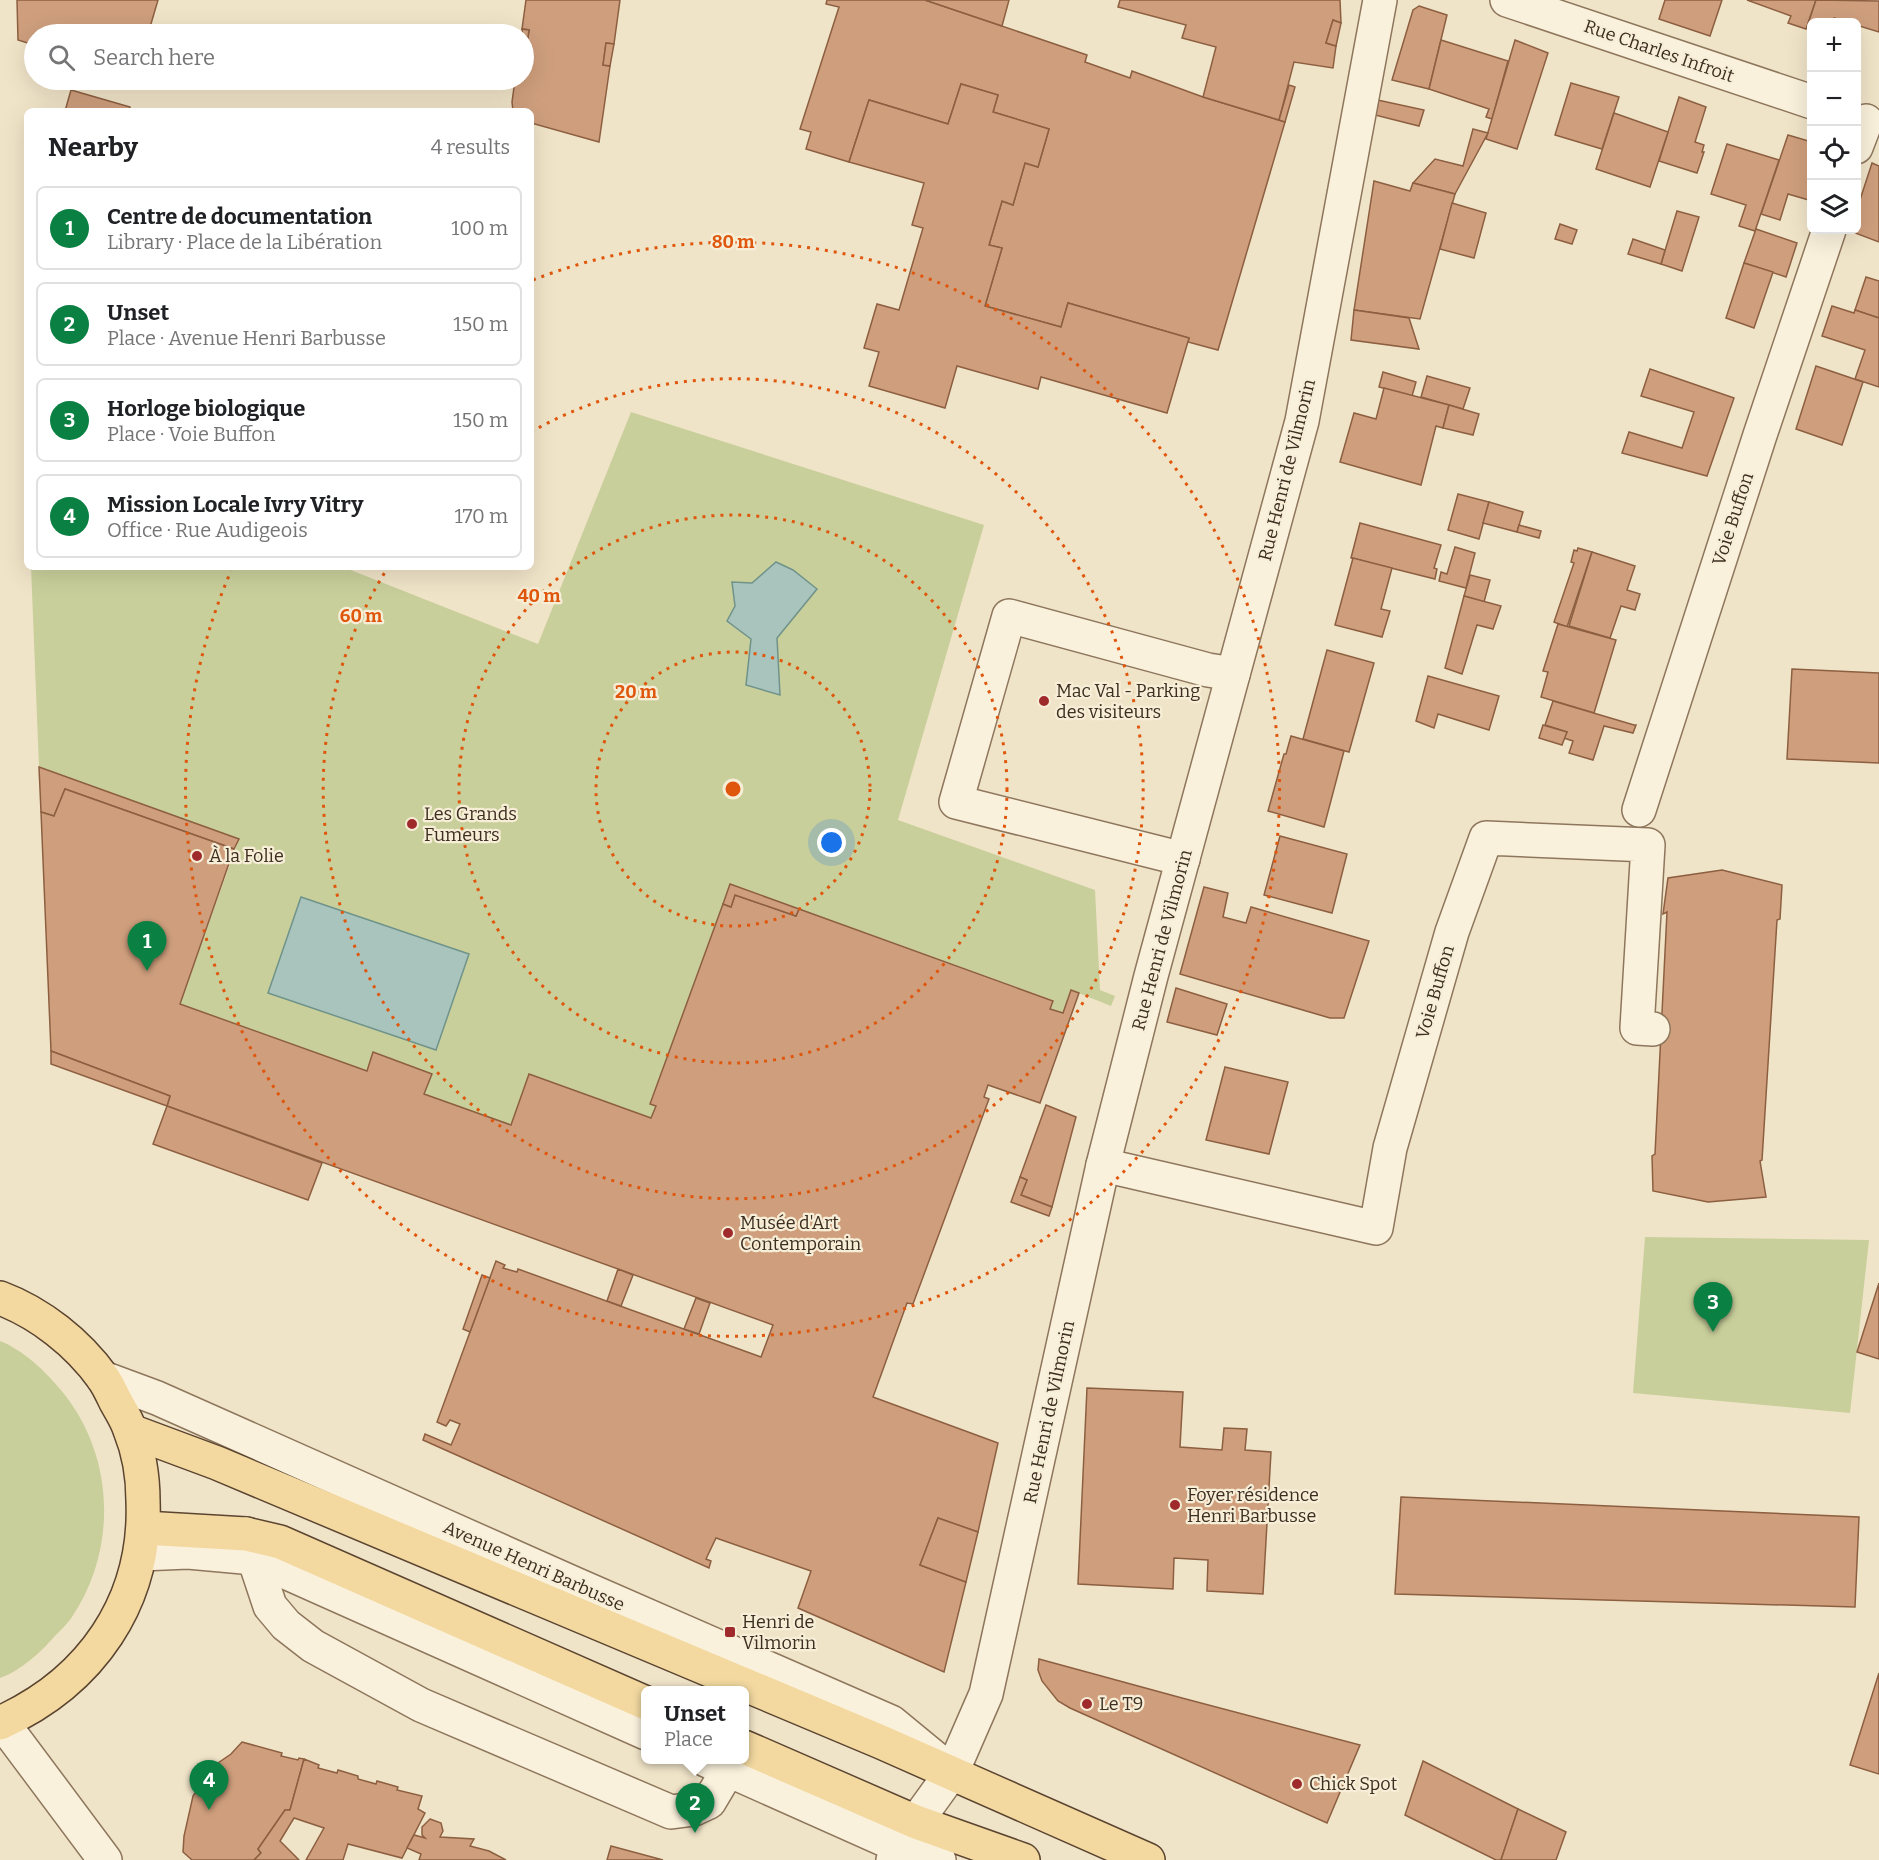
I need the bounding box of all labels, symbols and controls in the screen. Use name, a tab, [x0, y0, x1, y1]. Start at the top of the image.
street label: Rue Charles Infroit	[1581, 15, 1737, 87]
map controls	[1807, 18, 1861, 234]
button: +	[1807, 18, 1861, 72]
search box	[24, 24, 534, 90]
icon: search	[45, 41, 78, 74]
text: Search here	[93, 44, 215, 71]
button: −	[1807, 72, 1861, 126]
button: locate	[1807, 126, 1861, 180]
text: Nearby	[48, 132, 138, 163]
text: 4 results	[431, 135, 510, 159]
button: layers	[1807, 180, 1861, 234]
text: Centre de documentation	[107, 203, 372, 230]
text: 1	[65, 216, 74, 240]
text: 100 m	[451, 216, 508, 240]
text: Library · Place de la Libération	[107, 230, 382, 254]
text: 80 m	[712, 231, 754, 253]
text: Unset	[107, 299, 169, 326]
text: 2	[64, 312, 75, 336]
text: 150 m	[453, 312, 508, 336]
text: Place · Avenue Henri Barbusse	[107, 326, 386, 350]
street label: Rue Henri de Vilmorin	[1254, 376, 1320, 563]
text: Horloge biologique	[107, 395, 305, 422]
text: 3	[64, 408, 75, 432]
text: 150 m	[453, 408, 508, 432]
text: Place · Voie Buffon	[107, 422, 275, 446]
street label: Voie Buffon	[1708, 469, 1759, 568]
text: Mission Locale Ivry Vitry	[107, 491, 364, 518]
text: 4	[63, 504, 76, 528]
text: 170 m	[455, 504, 508, 528]
text: Office · Rue Audigeois	[107, 518, 308, 542]
text: 40 m	[518, 585, 560, 607]
text: 60 m	[340, 605, 382, 627]
place label: Mac Val - Parking des visiteurs	[1056, 680, 1200, 723]
text: 20 m	[615, 681, 657, 703]
marker: Mac Val - Parking des visiteurs	[1037, 694, 1051, 708]
centre of rings	[723, 779, 743, 799]
place label: Les Grands Fumeurs	[424, 803, 517, 846]
marker: Les Grands Fumeurs	[405, 817, 419, 831]
your location	[817, 828, 846, 857]
place label: À la Folie	[209, 845, 284, 867]
street label: Rue Henri de Vilmorin	[1127, 847, 1197, 1033]
marker: À la Folie	[190, 849, 204, 863]
pin: 1	[128, 922, 166, 971]
street label: Voie Buffon	[1411, 942, 1459, 1041]
place label: Musée d'Art Contemporain	[740, 1212, 862, 1255]
marker: Musée d'Art Contemporain	[721, 1226, 735, 1240]
pin: 3	[1694, 1282, 1732, 1332]
street label: Rue Henri de Vilmorin	[1019, 1318, 1079, 1505]
place label: Foyer résidence Henri Barbusse	[1187, 1484, 1319, 1527]
marker: Foyer résidence Henri Barbusse	[1168, 1498, 1182, 1512]
street label: Avenue Henri Barbusse	[440, 1516, 628, 1616]
place label: Henri de Vilmorin	[742, 1611, 817, 1654]
marker: Henri de Vilmorin	[723, 1625, 737, 1639]
popup	[641, 1686, 749, 1764]
place label: Le T9	[1099, 1693, 1143, 1715]
marker: Le T9	[1080, 1697, 1094, 1711]
text: Unset	[664, 1700, 726, 1727]
text: Place	[664, 1727, 713, 1751]
pin: 4	[190, 1760, 228, 1810]
place label: Chick Spot	[1309, 1773, 1398, 1795]
marker: Chick Spot	[1290, 1777, 1304, 1791]
pin: 2	[676, 1784, 714, 1833]

